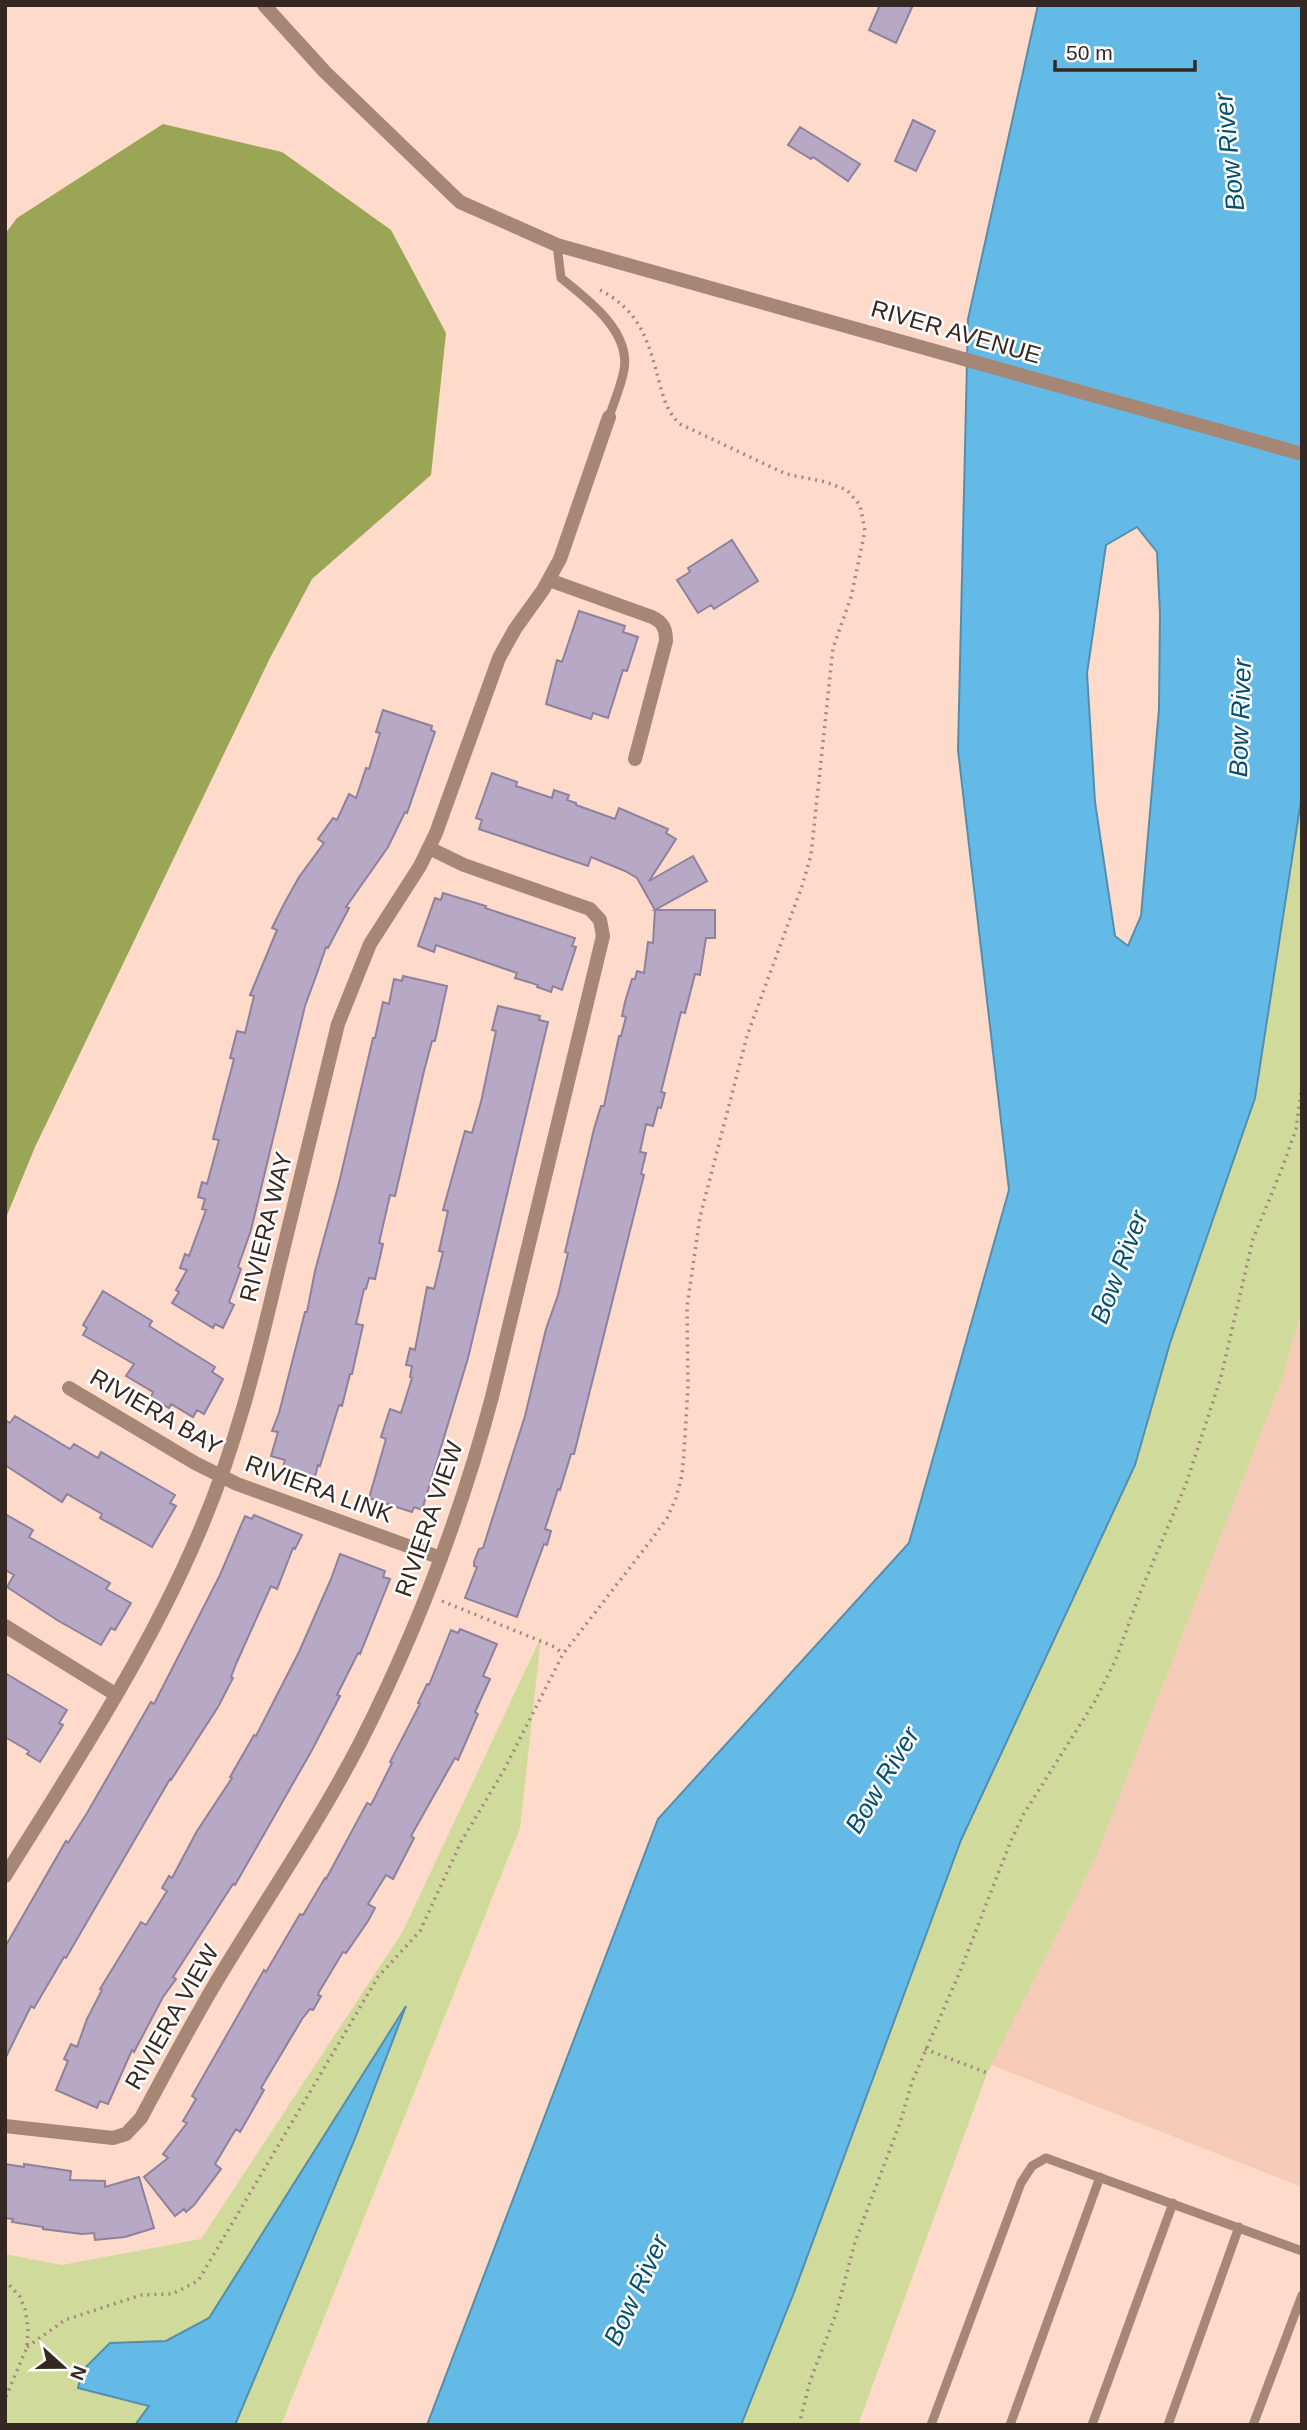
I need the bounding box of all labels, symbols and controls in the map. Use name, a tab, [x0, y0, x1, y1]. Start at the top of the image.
scale bar	[1055, 28, 1195, 72]
text: 50 m	[1066, 41, 1113, 64]
water label: Bow River	[1208, 90, 1250, 212]
street label: RIVER AVENUE	[868, 294, 1044, 369]
water label: Bow River	[1223, 657, 1257, 778]
street label: RIVIERA WAY	[234, 1149, 297, 1305]
water label: Bow River	[1084, 1205, 1155, 1328]
street label: RIVIERA BAY	[86, 1363, 227, 1460]
street label: RIVIERA VIEW	[389, 1437, 468, 1600]
street label: RIVIERA LINK	[242, 1449, 396, 1528]
water label: Bow River	[839, 1720, 926, 1839]
street label: RIVIERA VIEW	[119, 1939, 224, 2094]
water label: Bow River	[597, 2229, 675, 2350]
north arrow	[28, 2332, 98, 2402]
text: N	[66, 2363, 91, 2383]

